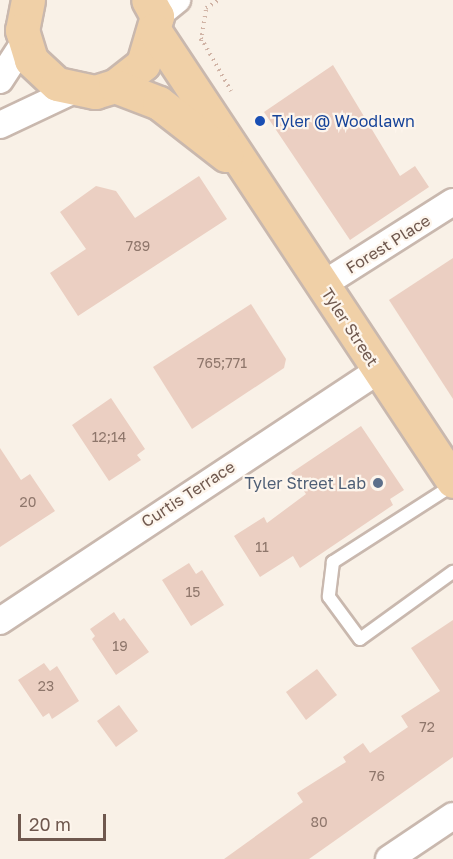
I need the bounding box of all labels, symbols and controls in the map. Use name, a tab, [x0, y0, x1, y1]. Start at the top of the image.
place label: Tyler @ Woodlawn	[272, 111, 415, 131]
marker: Tyler @ Woodlawn	[253, 114, 267, 128]
street label: Forest Place	[342, 210, 434, 278]
house number: 789	[126, 238, 150, 254]
street label: Tyler Street	[318, 284, 382, 370]
house number: 765;771	[197, 355, 247, 371]
house number: 12;14	[92, 429, 126, 445]
street label: Curtis Terrace	[138, 457, 238, 531]
place label: Tyler Street Lab	[244, 473, 366, 493]
marker: Tyler Street Lab	[371, 476, 385, 490]
house number: 20	[20, 494, 36, 510]
house number: 11	[255, 539, 269, 555]
house number: 15	[186, 584, 200, 600]
house number: 19	[112, 638, 128, 654]
house number: 23	[38, 678, 54, 694]
house number: 72	[419, 719, 435, 735]
house number: 76	[369, 768, 385, 784]
scale bar	[21, 802, 110, 840]
text: 20 m	[29, 813, 71, 835]
house number: 80	[310, 814, 328, 830]

